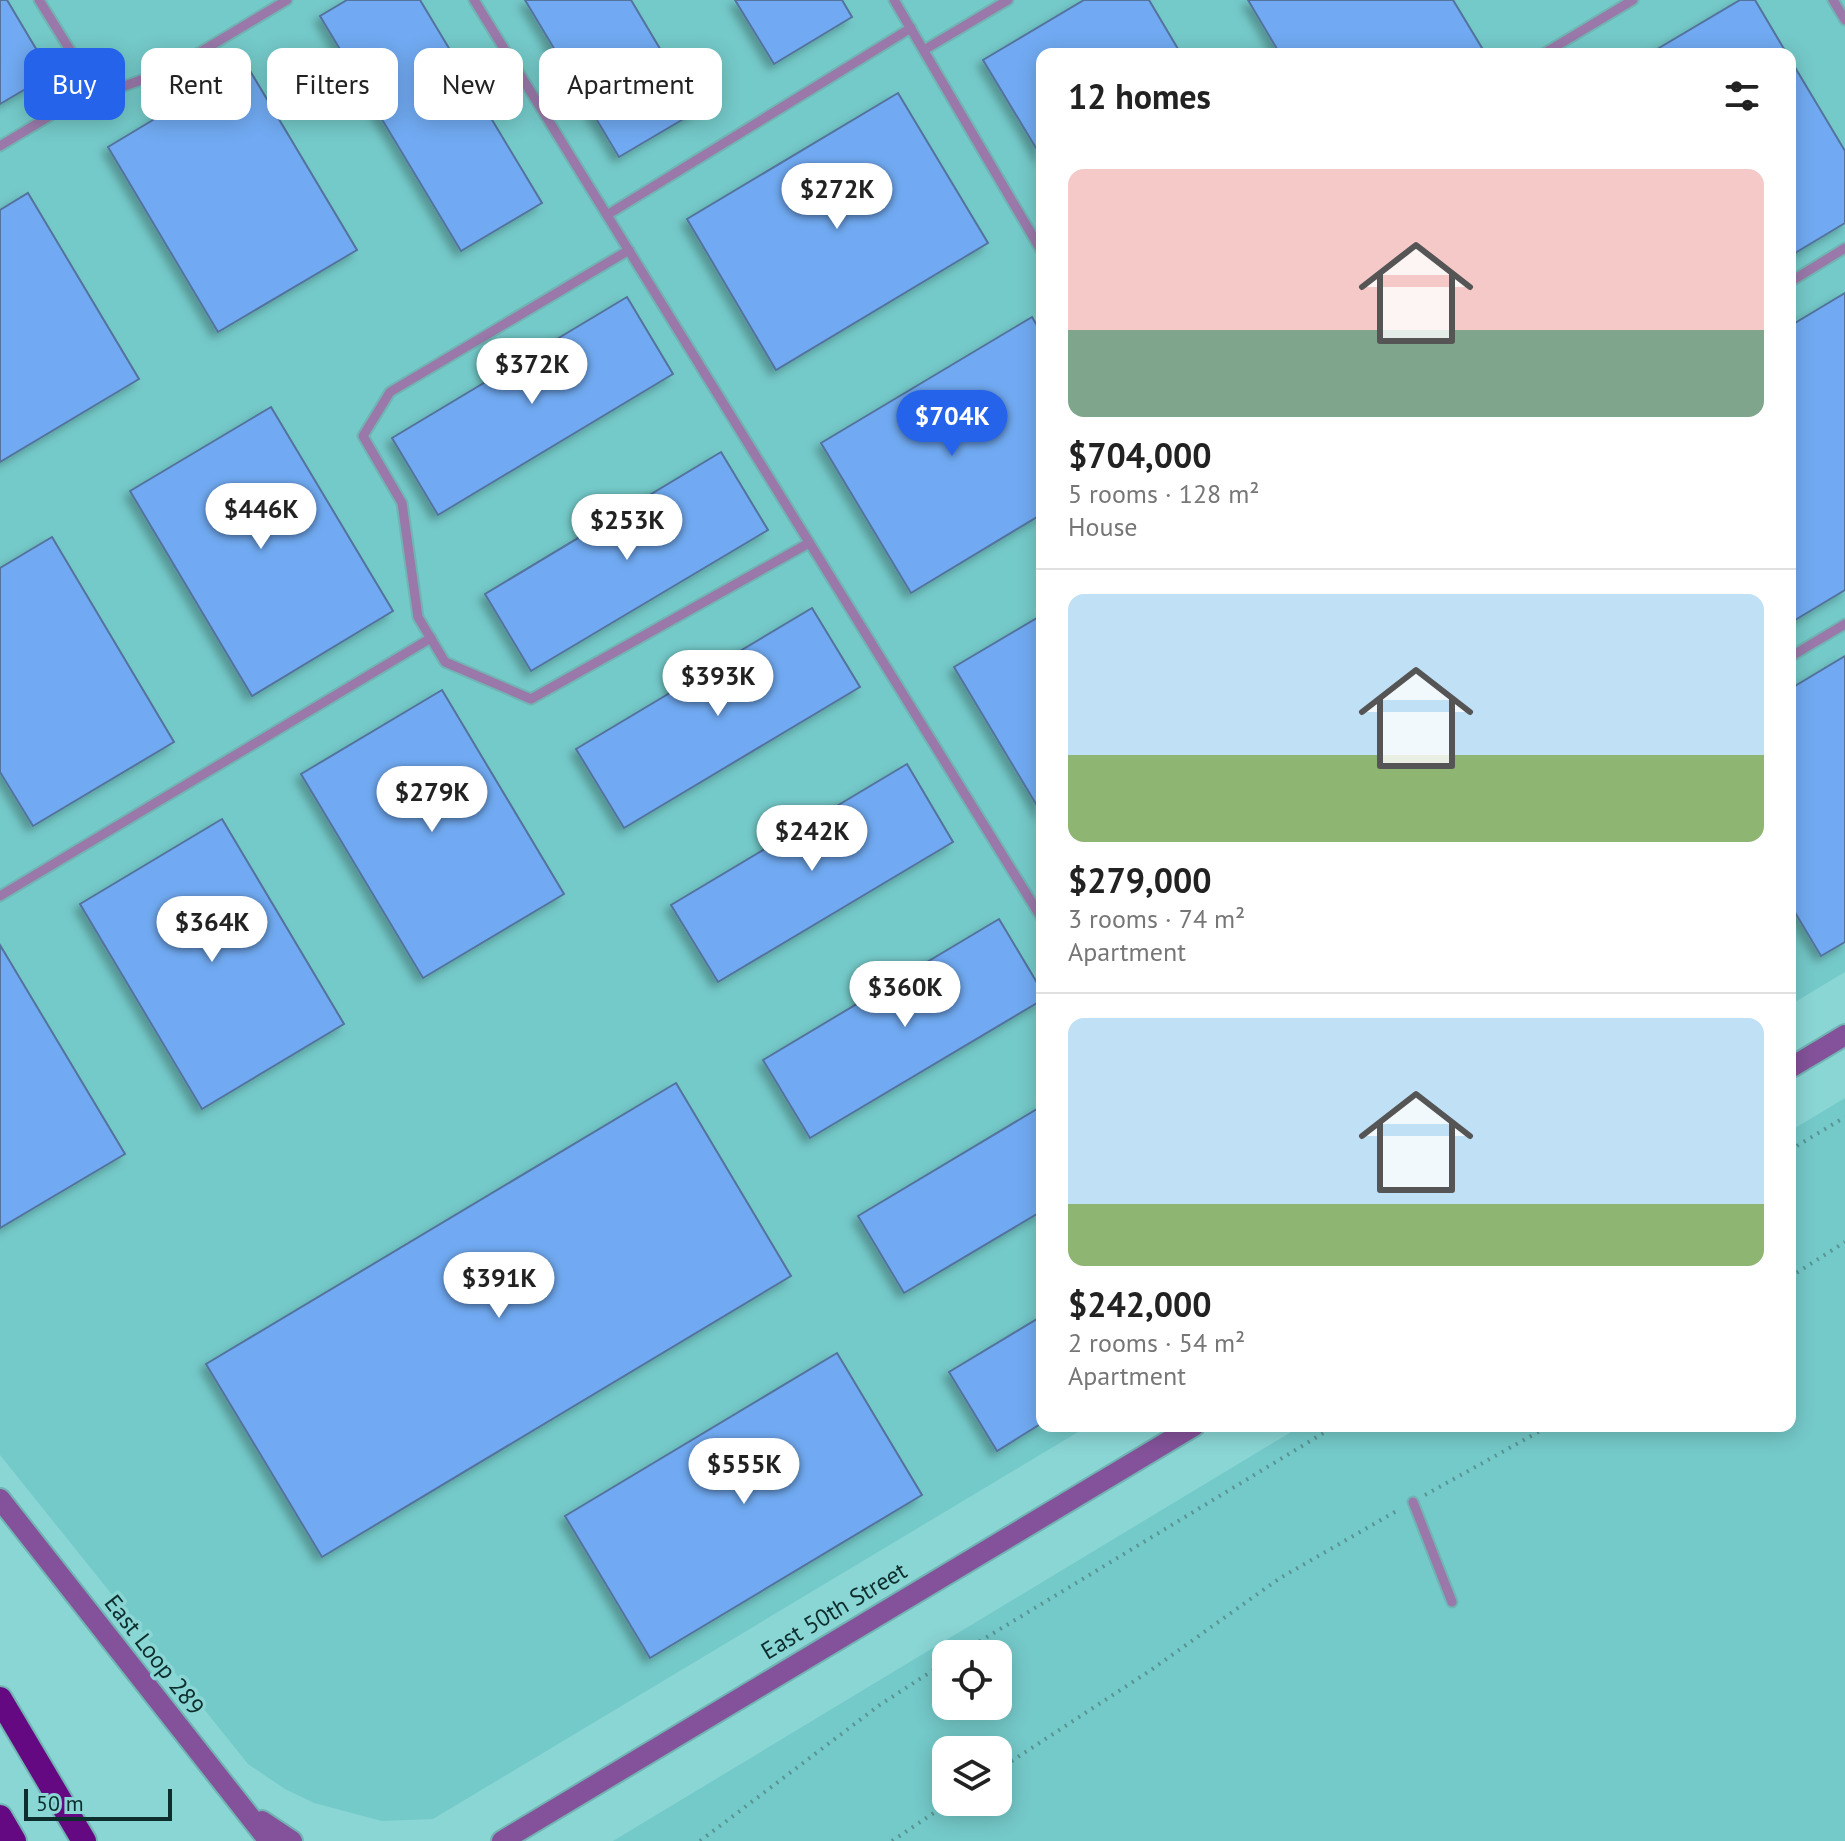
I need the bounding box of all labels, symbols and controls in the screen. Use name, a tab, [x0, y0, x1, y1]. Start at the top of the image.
chip: Buy	[24, 48, 125, 120]
chip: Rent	[141, 48, 251, 120]
chip: Filters	[267, 48, 398, 120]
chip: New	[414, 48, 523, 120]
chip: Apartment	[539, 48, 722, 120]
text: 12 homes	[1068, 74, 1211, 118]
icon: filters	[1720, 74, 1764, 118]
pin: $272K	[781, 163, 893, 231]
text: $272K	[799, 172, 875, 205]
icon: home	[1344, 221, 1488, 365]
pin: $372K	[476, 338, 588, 406]
text: $372K	[494, 347, 570, 380]
pin: $704K	[896, 390, 1008, 458]
text: $704K	[914, 399, 990, 432]
text: $704,000	[1068, 433, 1212, 477]
text: 5 rooms · 128 m²	[1068, 477, 1260, 510]
pin: $446K	[205, 483, 317, 551]
text: $446K	[223, 492, 299, 525]
pin: $253K	[571, 494, 683, 562]
text: $253K	[589, 503, 665, 536]
text: House	[1068, 510, 1138, 543]
icon: home	[1344, 646, 1488, 790]
pin: $393K	[662, 650, 774, 718]
text: $393K	[680, 659, 756, 692]
pin: $279K	[376, 766, 488, 834]
text: $279K	[394, 775, 470, 808]
pin: $242K	[756, 805, 868, 873]
text: $242K	[774, 814, 850, 847]
text: $279,000	[1068, 858, 1212, 902]
pin: $364K	[156, 896, 268, 964]
text: 3 rooms · 74 m²	[1068, 902, 1245, 935]
text: $364K	[174, 905, 250, 938]
text: Apartment	[1068, 935, 1186, 968]
pin: $360K	[849, 961, 961, 1029]
text: $360K	[867, 970, 943, 1003]
icon: home	[1344, 1070, 1488, 1214]
pin: $391K	[443, 1252, 555, 1320]
text: $391K	[461, 1261, 537, 1294]
text: $242,000	[1068, 1282, 1212, 1326]
text: 2 rooms · 54 m²	[1068, 1326, 1245, 1359]
text: Apartment	[1068, 1359, 1186, 1392]
pin: $555K	[688, 1438, 800, 1506]
text: $555K	[706, 1447, 782, 1480]
street label: East 50th Street	[755, 1555, 912, 1666]
street label: East Loop 289	[98, 1588, 211, 1721]
map controls	[932, 1640, 1012, 1816]
button: locate	[932, 1640, 1012, 1720]
button: layers	[932, 1736, 1012, 1816]
scale bar	[24, 1785, 172, 1821]
text: 50 m	[36, 1789, 84, 1817]

